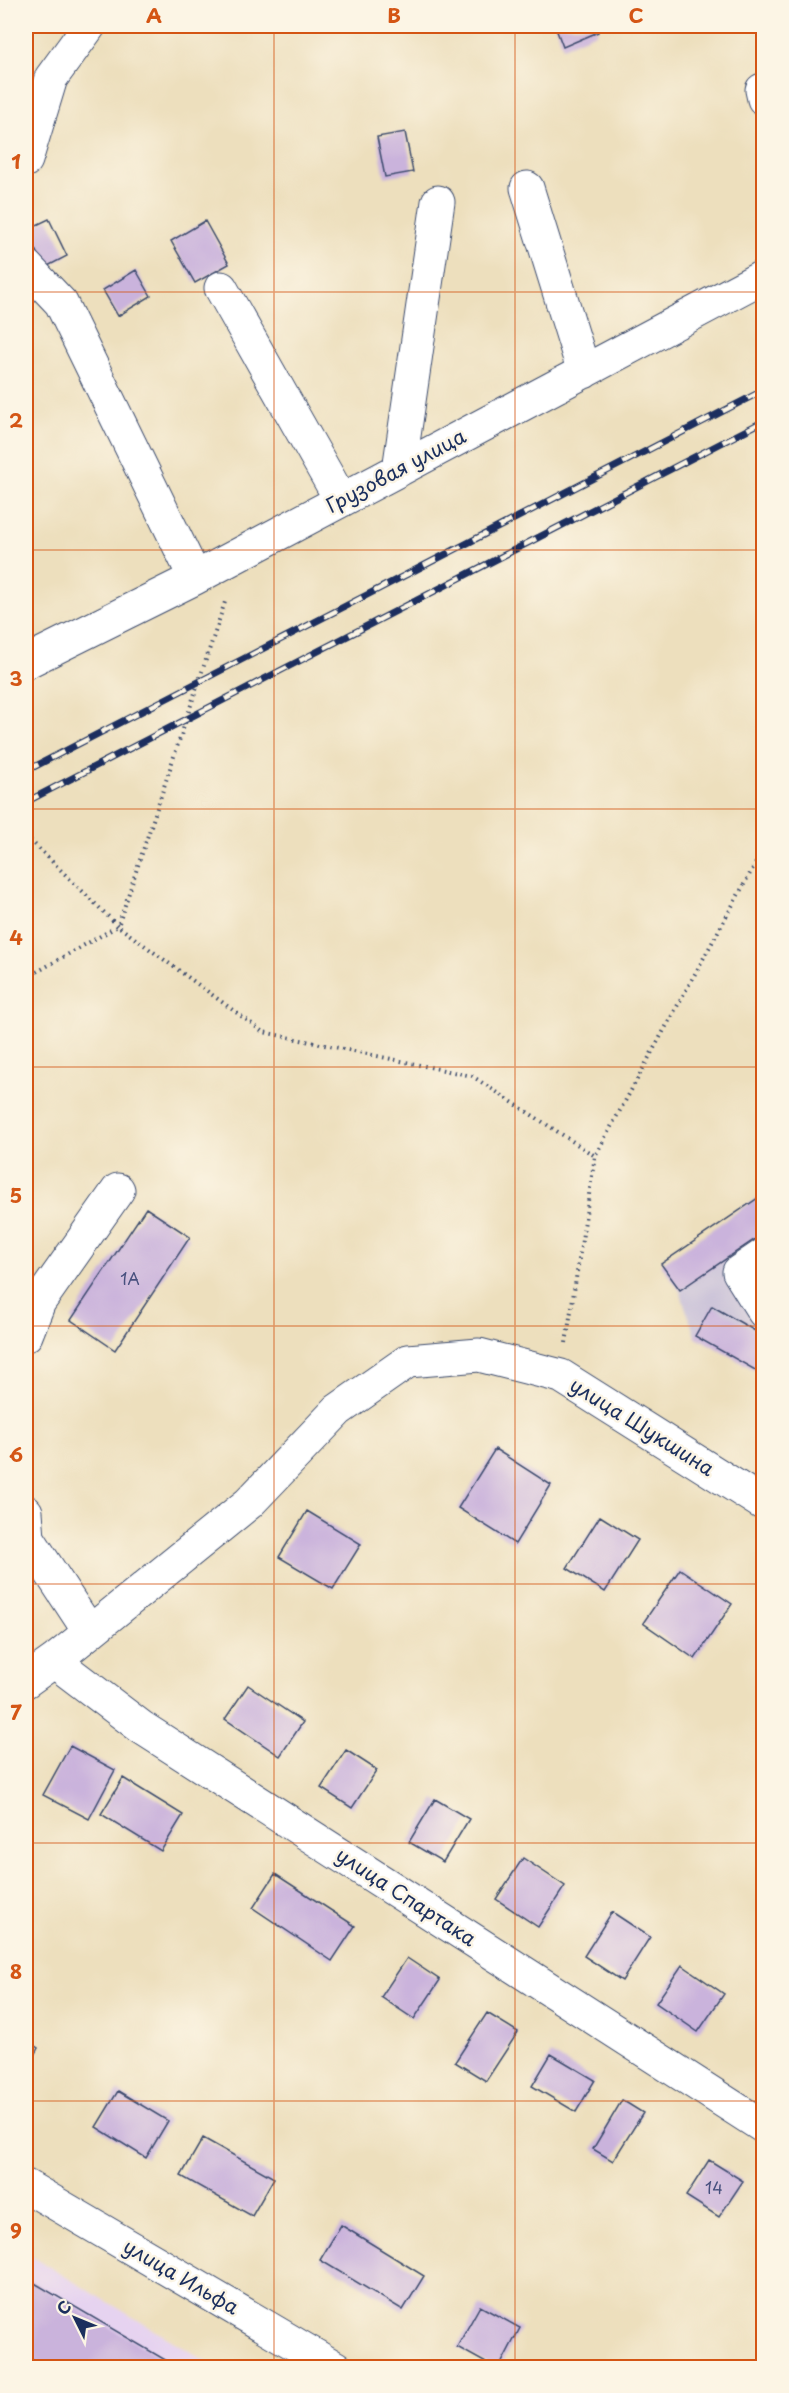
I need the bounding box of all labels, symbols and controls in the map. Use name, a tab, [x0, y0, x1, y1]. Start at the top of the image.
text: A	[146, 0, 162, 30]
text: B	[387, 0, 401, 30]
text: C	[628, 0, 644, 30]
text: 1	[11, 146, 21, 176]
text: 2	[9, 405, 23, 435]
street label: Грузовая улица	[320, 420, 471, 520]
text: 3	[9, 663, 23, 693]
text: 4	[9, 922, 23, 952]
text: 5	[10, 1180, 22, 1210]
house number: 1А	[120, 1266, 140, 1290]
street label: улица Шукшина	[564, 1370, 721, 1483]
text: 6	[9, 1439, 23, 1469]
text: 7	[10, 1697, 22, 1727]
street label: улица Спартака	[330, 1839, 483, 1953]
text: 8	[10, 1956, 22, 1986]
house number: 14	[705, 2175, 723, 2199]
text: 9	[10, 2215, 22, 2245]
street label: улица Ильфа	[118, 2231, 245, 2322]
north arrow	[45, 2288, 105, 2348]
text: С	[50, 2294, 76, 2320]

